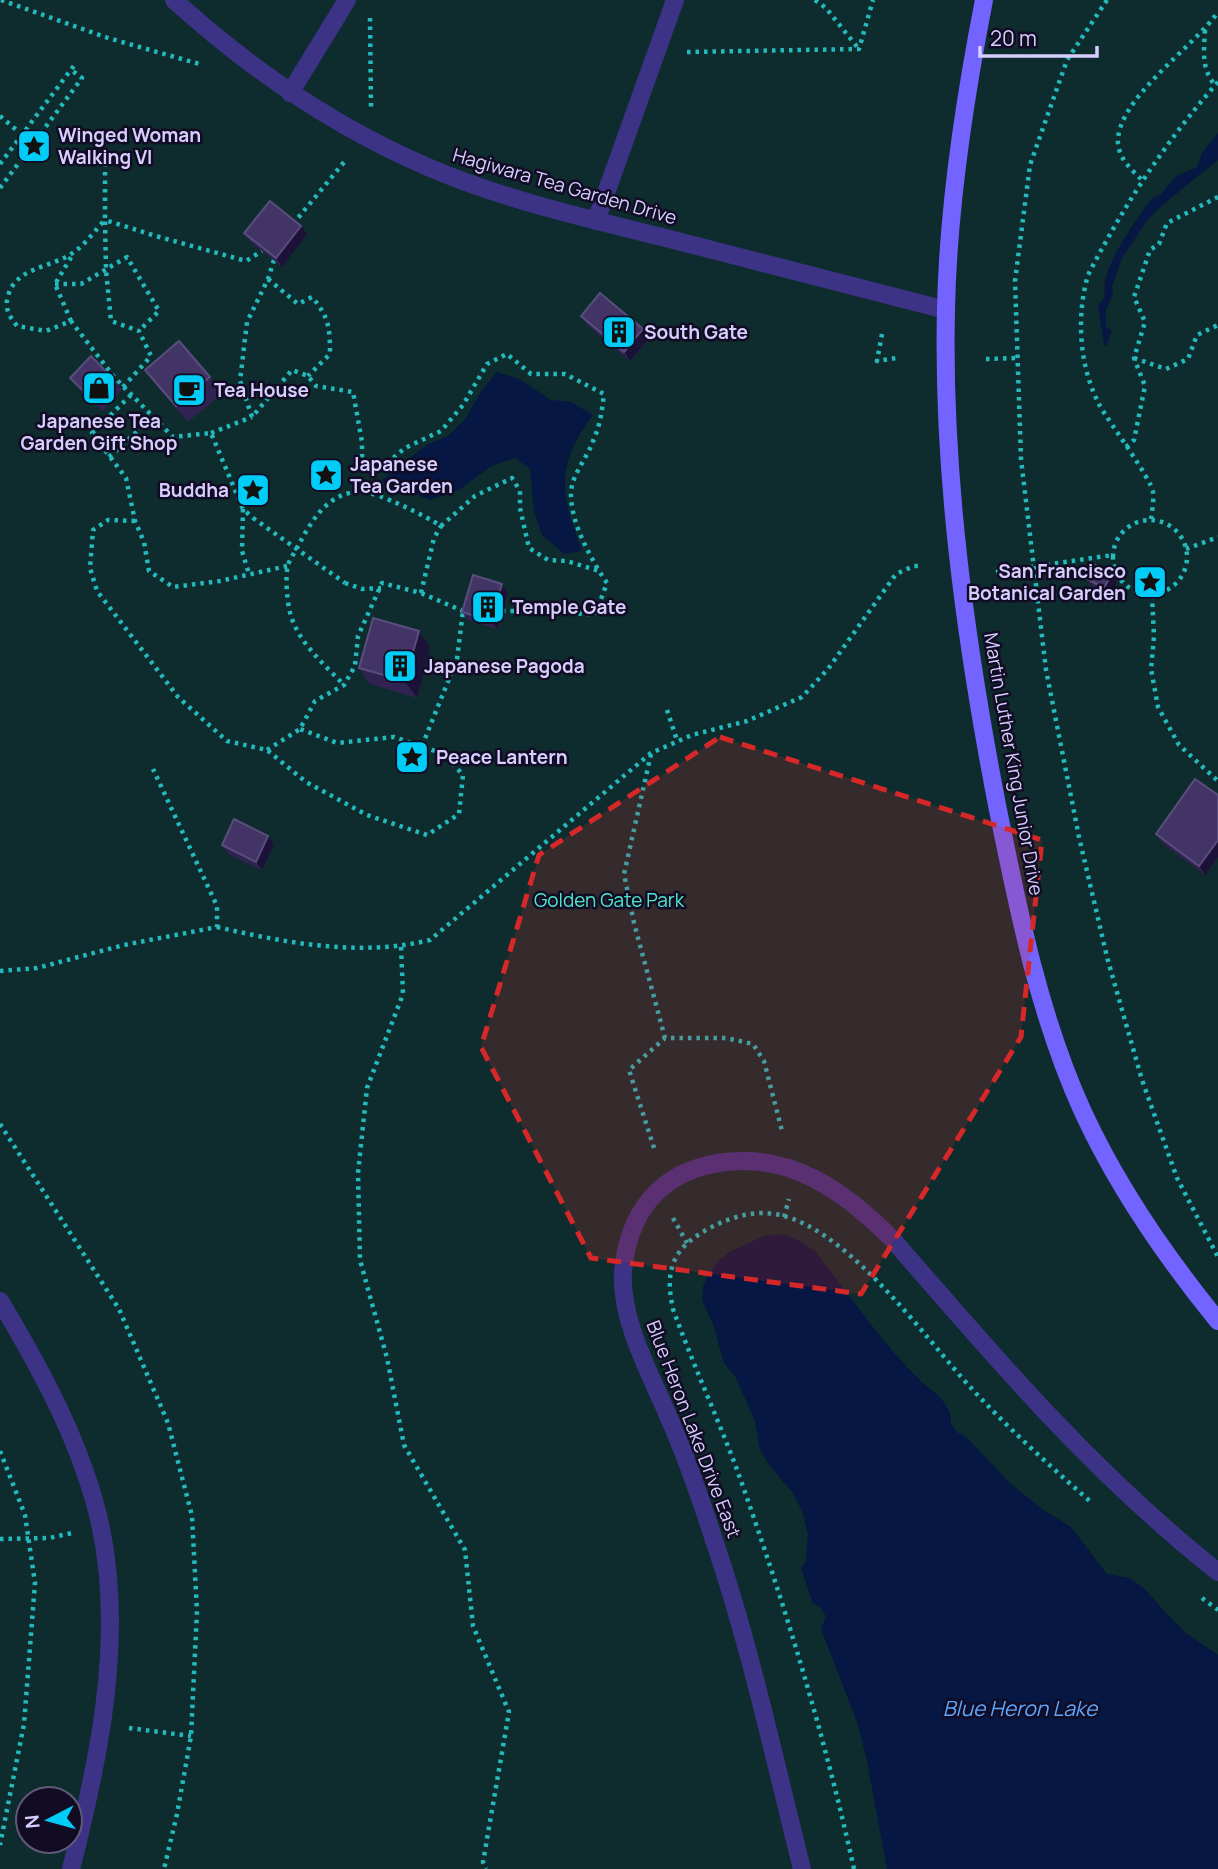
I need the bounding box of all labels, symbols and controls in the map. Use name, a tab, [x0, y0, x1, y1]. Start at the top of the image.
scale bar	[980, 14, 1097, 58]
text: 20 m	[990, 24, 1037, 52]
place label: Winged Woman Walking VI	[58, 122, 201, 170]
place icon: Winged Woman Walking VI	[15, 127, 53, 165]
street label: Hagiwara Tea Garden Drive	[450, 142, 680, 230]
building icon: South Gate	[600, 313, 638, 351]
place label: South Gate	[644, 319, 748, 345]
shop icon: Japanese Tea Garden Gift Shop	[80, 369, 118, 407]
cafe icon: Tea House	[170, 371, 208, 409]
place label: Tea House	[214, 377, 309, 403]
place label: Japanese Tea Garden Gift Shop	[20, 408, 178, 456]
place label: Japanese Tea Garden	[350, 451, 453, 499]
place icon: Japanese Tea Garden	[307, 456, 345, 494]
place icon: Buddha	[234, 471, 272, 509]
place label: Buddha	[159, 477, 229, 503]
place label: San Francisco Botanical Garden	[968, 558, 1126, 606]
place icon: San Francisco Botanical Garden	[1131, 563, 1169, 601]
building icon: Temple Gate	[469, 588, 507, 626]
place label: Temple Gate	[512, 594, 627, 620]
street label: Martin Luther King Junior Drive	[978, 631, 1050, 897]
building icon: Japanese Pagoda	[381, 647, 419, 685]
place label: Japanese Pagoda	[424, 653, 585, 679]
place icon: Peace Lantern	[393, 738, 431, 776]
place label: Peace Lantern	[436, 744, 568, 770]
park label: Golden Gate Park	[534, 887, 685, 913]
street label: Blue Heron Lake Drive East	[640, 1317, 748, 1541]
water label: Blue Heron Lake	[943, 1694, 1099, 1722]
north arrow	[14, 1785, 84, 1855]
text: N	[18, 1814, 46, 1830]

